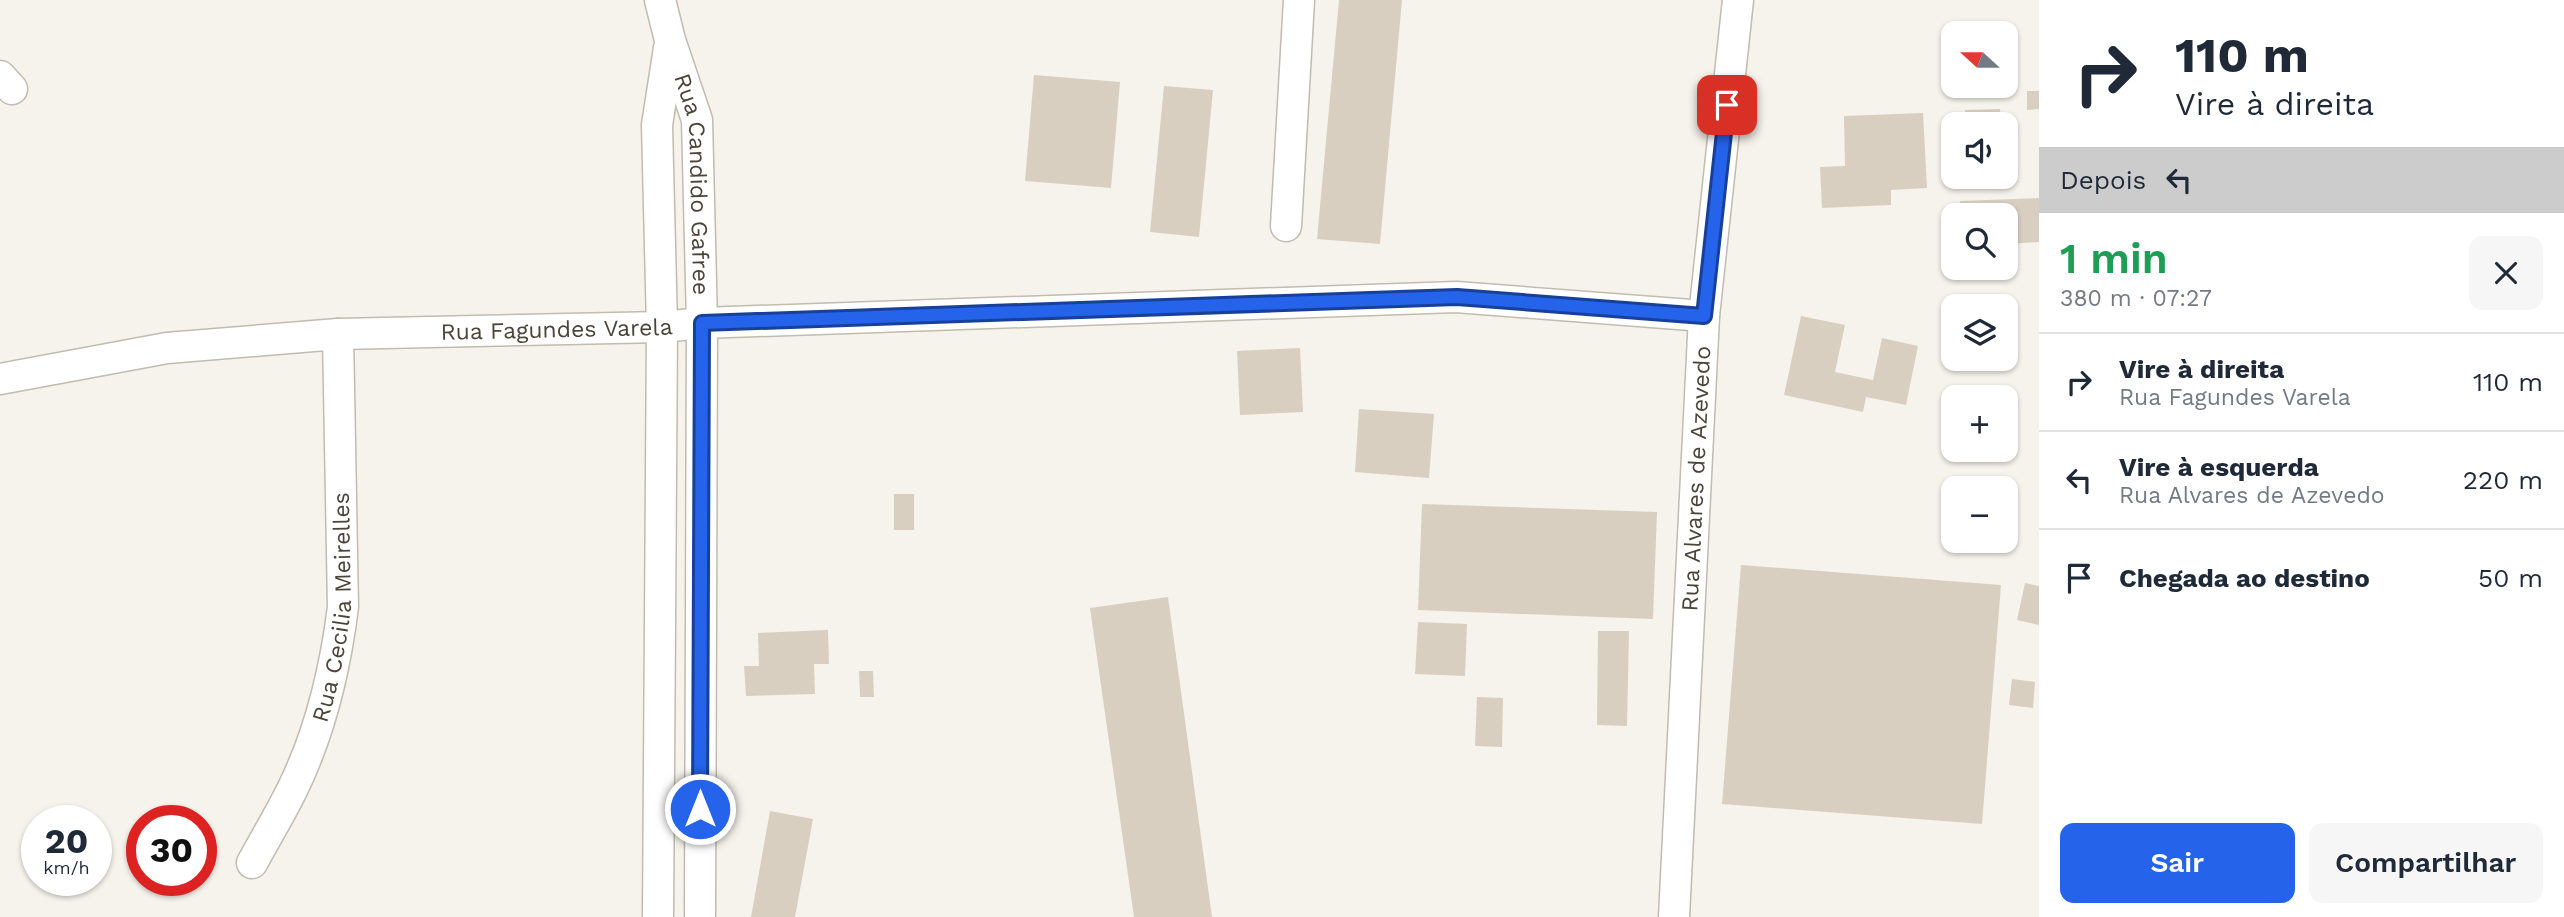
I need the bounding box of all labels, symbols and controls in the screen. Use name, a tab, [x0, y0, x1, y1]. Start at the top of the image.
north arrow	[1941, 21, 2018, 98]
map controls	[1941, 21, 2018, 553]
text: 110 m	[2175, 26, 2309, 84]
icon: right	[2060, 28, 2151, 119]
street label: Rua Candido Gafree	[668, 70, 714, 295]
pin	[1697, 75, 1757, 135]
text: Vire à direita	[2175, 85, 2374, 123]
icon: arrive	[1708, 86, 1746, 124]
button: sound	[1941, 112, 2018, 189]
icon: left	[2160, 161, 2198, 199]
text: Depois	[2060, 165, 2146, 195]
button: search	[1941, 203, 2018, 280]
text: 1 min	[2060, 234, 2168, 283]
button: close	[2469, 236, 2543, 310]
text: 380 m · 07:27	[2060, 285, 2212, 312]
button: layers	[1941, 294, 2018, 371]
street label: Rua Fagundes Varela	[440, 313, 674, 346]
street label: Rua Alvares de Azevedo	[1676, 345, 1716, 612]
text: Vire à direita	[2119, 354, 2284, 384]
icon: right	[2060, 363, 2098, 401]
text: 110 m	[2473, 367, 2543, 397]
text: Rua Fagundes Varela	[2119, 384, 2351, 411]
button: +	[1941, 385, 2018, 462]
text: Vire à esquerda	[2119, 452, 2319, 482]
icon: left	[2060, 461, 2098, 499]
text: 220 m	[2463, 465, 2543, 495]
button: −	[1941, 476, 2018, 553]
text: Rua Alvares de Azevedo	[2119, 482, 2385, 509]
street label: Rua Cecilia Meirelles	[307, 492, 357, 725]
icon: arrive	[2060, 559, 2098, 597]
text: Chegada ao destino	[2119, 563, 2370, 593]
text: 50 m	[2478, 563, 2543, 593]
position arrow	[663, 772, 737, 846]
speed limit sign: 30	[126, 805, 217, 896]
text: 20	[45, 820, 88, 862]
button: Sair	[2060, 823, 2295, 903]
button: Compartilhar	[2309, 823, 2543, 903]
text: km/h	[43, 857, 90, 878]

